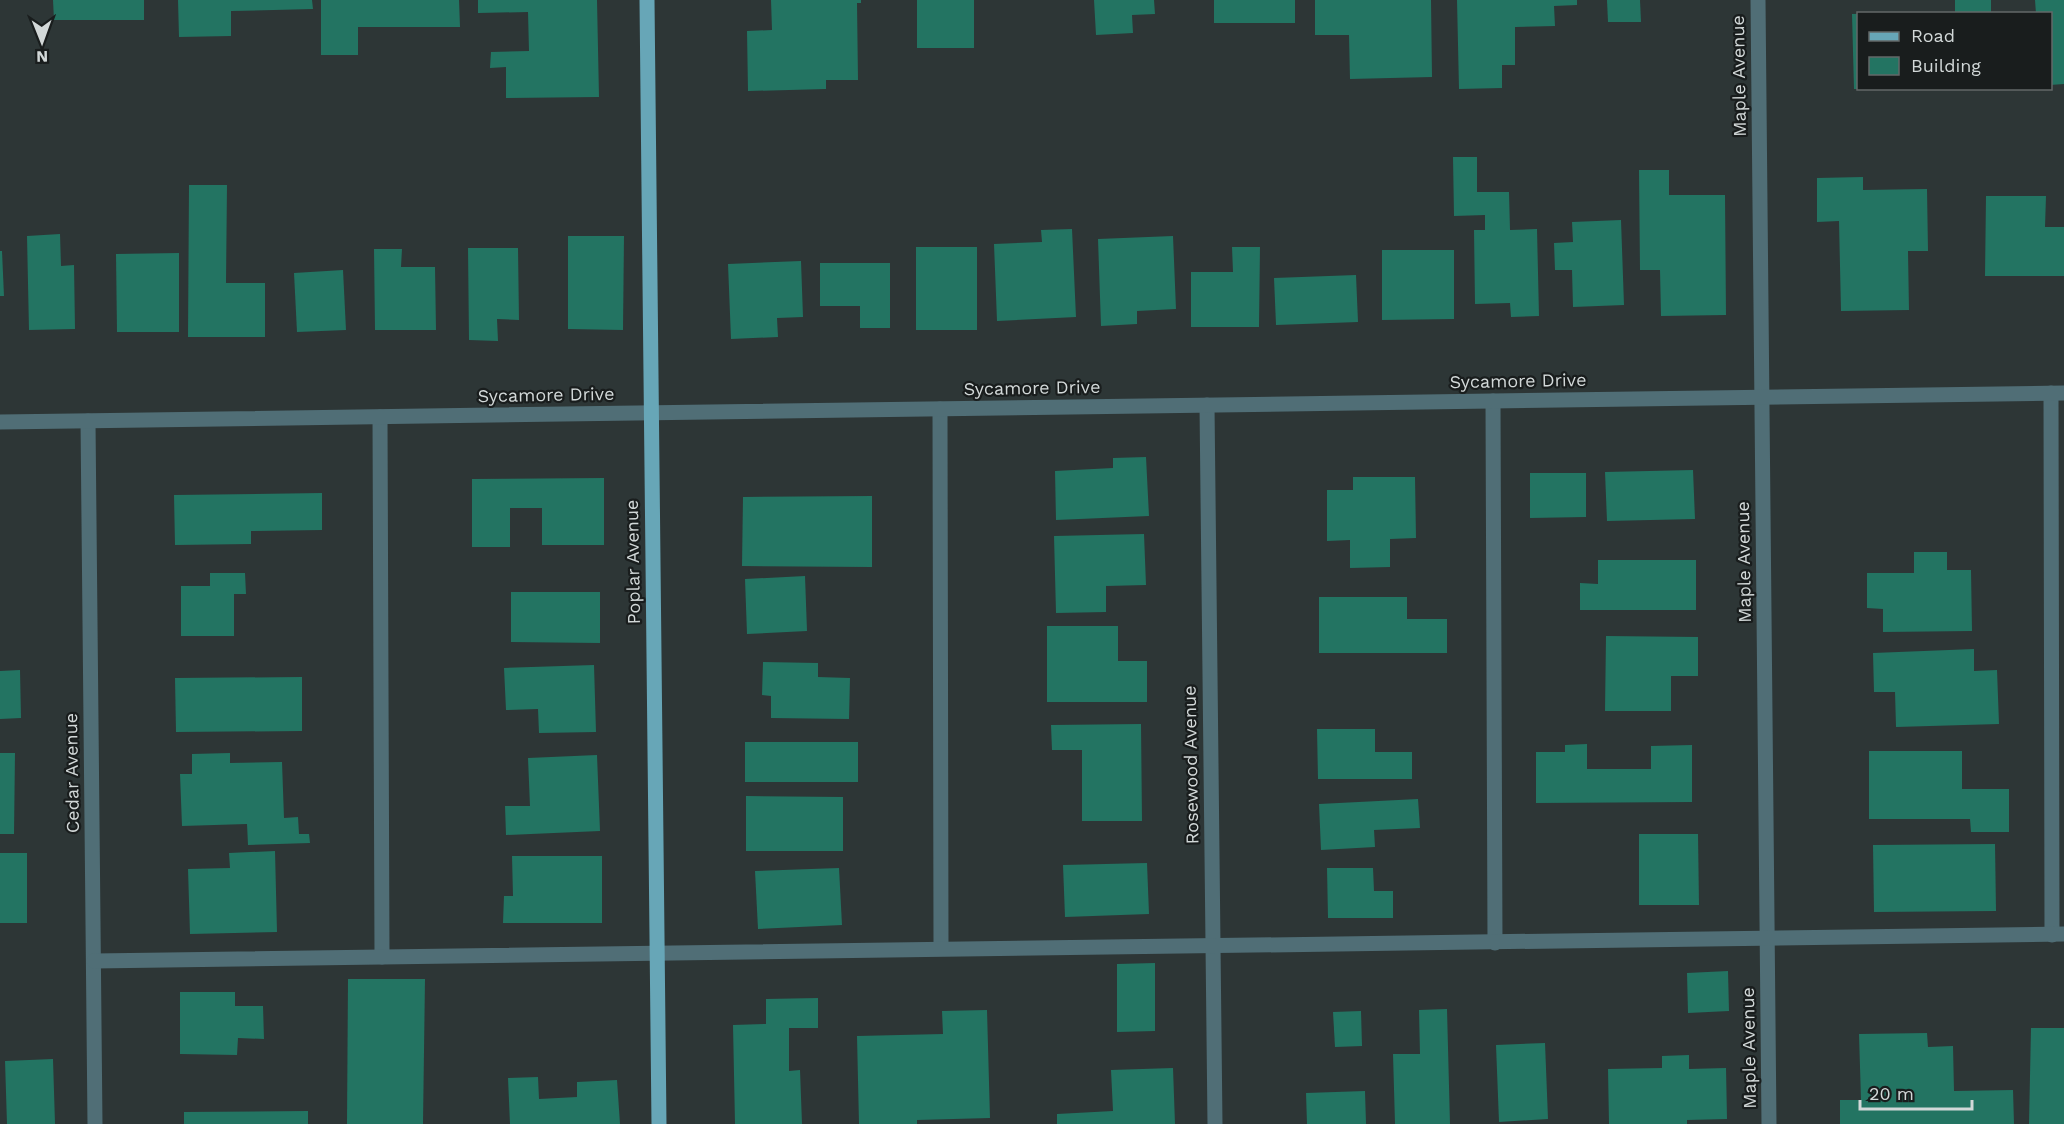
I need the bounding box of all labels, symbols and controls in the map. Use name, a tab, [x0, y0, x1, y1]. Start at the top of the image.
north arrow	[12, 12, 72, 72]
legend	[1857, 12, 2052, 90]
street label: Maple Avenue	[1727, 15, 1750, 137]
text: Road	[1911, 25, 1955, 46]
text: N	[36, 47, 48, 66]
text: Building	[1911, 55, 1981, 76]
street label: Sycamore Drive	[1449, 369, 1587, 392]
street label: Sycamore Drive	[963, 376, 1101, 399]
street label: Sycamore Drive	[477, 383, 615, 406]
street label: Poplar Avenue	[621, 500, 644, 624]
street label: Maple Avenue	[1732, 501, 1755, 623]
street label: Rosewood Avenue	[1179, 685, 1202, 845]
street label: Cedar Avenue	[60, 713, 83, 833]
street label: Maple Avenue	[1737, 987, 1760, 1109]
scale bar	[1860, 1073, 1972, 1111]
text: 20 m	[1869, 1083, 1914, 1104]

